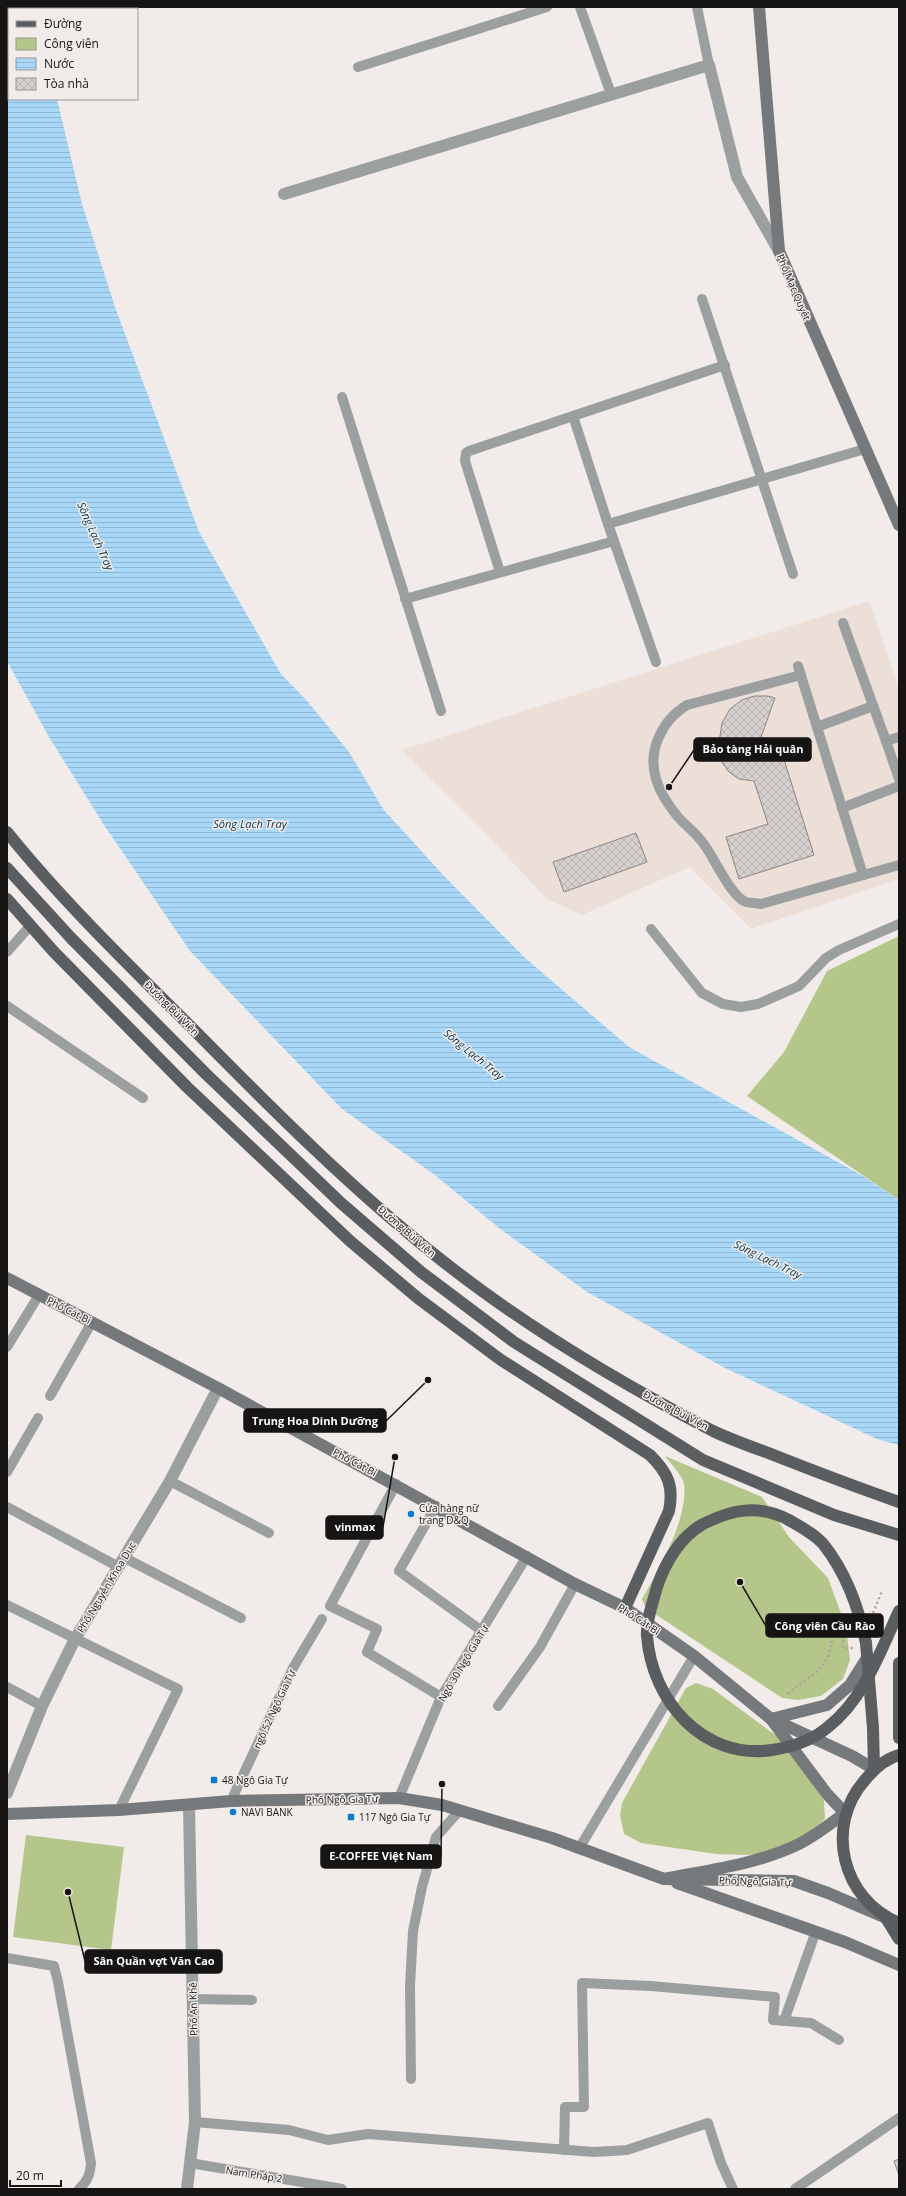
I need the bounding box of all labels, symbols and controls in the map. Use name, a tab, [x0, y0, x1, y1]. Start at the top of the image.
legend	[8, 8, 138, 100]
text: Đường	[44, 15, 82, 32]
text: Công viên	[44, 35, 99, 52]
text: Nước	[44, 55, 74, 72]
text: Tòa nhà	[44, 75, 89, 92]
street label: Phố Mạc Quyêt	[774, 252, 814, 323]
water label: Sông Lạch Tray	[74, 499, 118, 573]
callout: Bảo tàng Hải quân	[694, 738, 811, 761]
text: Bảo tàng Hải quân	[703, 741, 803, 756]
water label: Sông Lạch Tray	[213, 816, 288, 831]
street label: Đường Bùi Viện	[142, 978, 202, 1038]
water label: Sông Lạch Tray	[441, 1025, 508, 1084]
street label: Đường Bùi Viện	[375, 1202, 439, 1260]
water label: Sông Lạch Tray	[732, 1236, 805, 1282]
street label: Phố Cát Bi	[45, 1293, 93, 1327]
street label: Đường Bùi Viện	[641, 1387, 711, 1433]
callout: Trung Hoa Dinh Dưỡng	[244, 1409, 386, 1432]
text: Trung Hoa Dinh Dưỡng	[252, 1413, 379, 1428]
street label: Phố Cát Bi	[331, 1445, 379, 1479]
place label: Cửa hàng nữ trang D&Q	[419, 1501, 479, 1527]
marker: Cửa hàng nữ trang D&Q	[406, 1509, 416, 1519]
callout: vinmax	[326, 1516, 383, 1539]
text: vinmax	[335, 1519, 376, 1534]
street label: Phố Nguyễn Khoa Dục	[73, 1539, 139, 1635]
street label: Phố Cát Bi	[615, 1600, 663, 1638]
callout: Công viên Cầu Rào	[766, 1614, 883, 1637]
text: Công viên Cầu Rào	[775, 1618, 876, 1633]
street label: Ngõ 30 Ngô Gia Tự	[435, 1622, 492, 1704]
street label: ngõ 52 Ngô Gia Tự	[250, 1667, 299, 1751]
place label: 48 Ngô Gia Tự	[222, 1773, 288, 1787]
marker: 48 Ngô Gia Tự	[209, 1775, 219, 1785]
street label: Phố Ngô Gia Tự	[306, 1791, 379, 1807]
place label: NAVI BANK	[241, 1805, 294, 1819]
marker: NAVI BANK	[228, 1807, 238, 1817]
place label: 117 Ngô Gia Tự	[359, 1810, 431, 1824]
marker: 117 Ngô Gia Tự	[346, 1812, 356, 1822]
callout: E-COFFEE Việt Nam	[321, 1845, 441, 1868]
text: E-COFFEE Việt Nam	[329, 1848, 433, 1863]
street label: Phố Ngô Gia Tự	[719, 1873, 792, 1889]
callout: Sân Quần vợt Văn Cao	[85, 1950, 222, 1973]
text: Sân Quần vợt Văn Cao	[93, 1953, 215, 1968]
street label: Phố An Khê	[186, 1982, 200, 2036]
scale bar	[10, 2162, 61, 2188]
street label: Nam Pháp 2	[225, 2163, 284, 2185]
text: 20 m	[16, 2167, 44, 2184]

